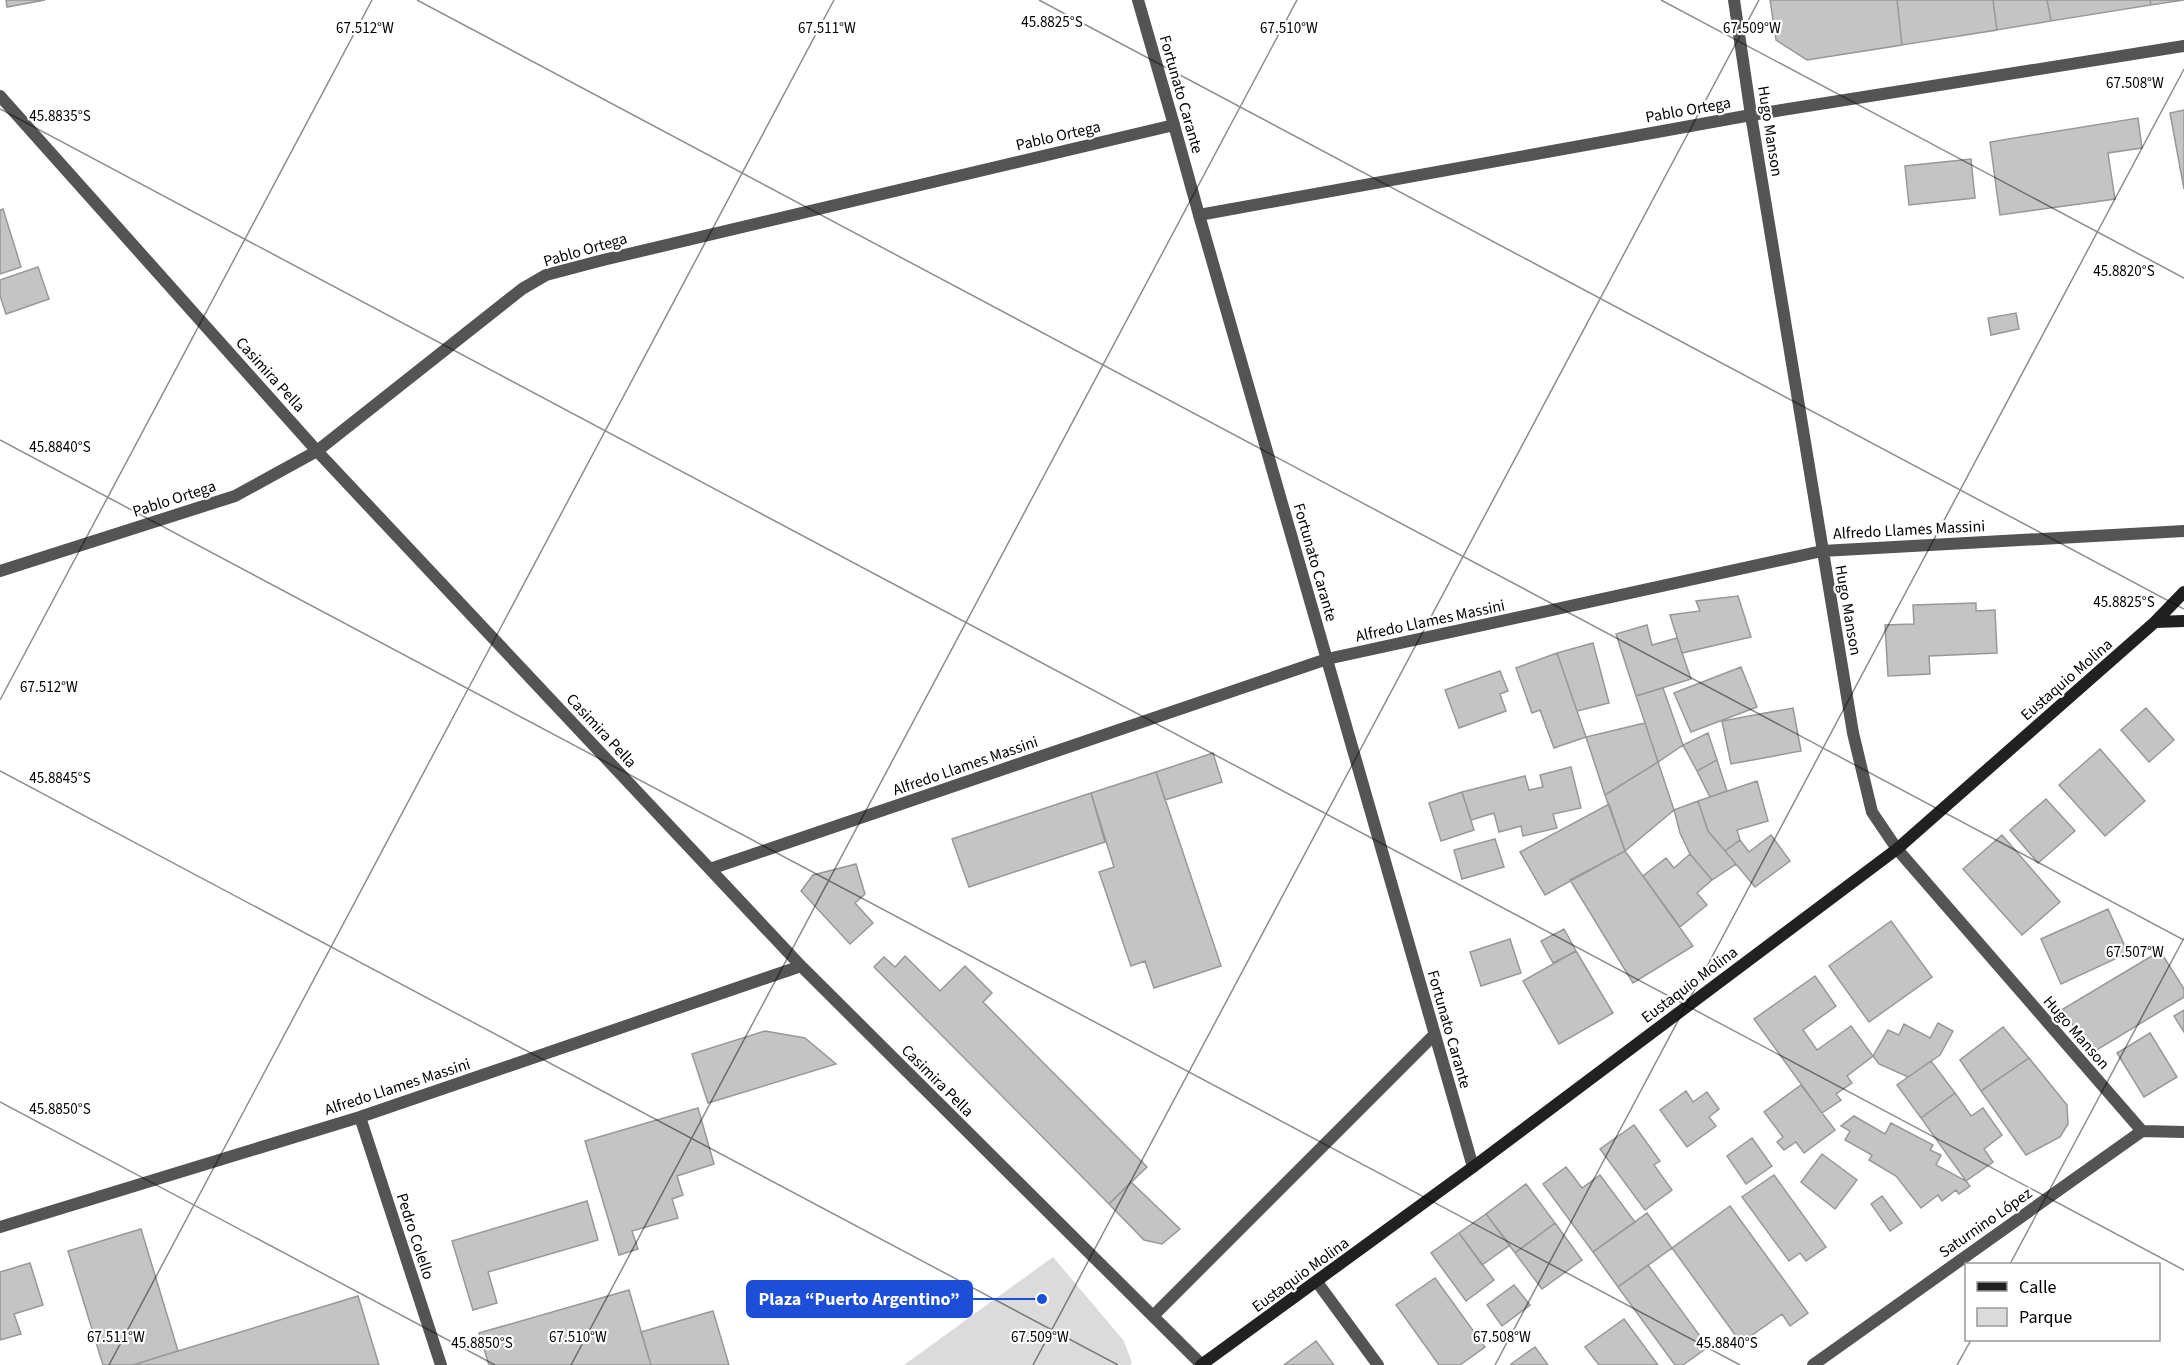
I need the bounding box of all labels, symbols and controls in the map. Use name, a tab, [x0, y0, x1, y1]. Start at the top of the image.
text: 45.8825°S	[1021, 12, 1083, 33]
text: 67.512°W	[336, 18, 394, 39]
text: 67.511°W	[798, 18, 856, 39]
text: 67.510°W	[1260, 18, 1318, 39]
text: 67.509°W	[1723, 18, 1781, 39]
street label: Fortunato Carante	[1154, 33, 1208, 156]
text: 67.508°W	[2106, 73, 2164, 94]
street label: Hugo Manson	[1752, 84, 1788, 178]
street label: Pablo Ortega	[1644, 92, 1733, 128]
text: 45.8835°S	[29, 106, 91, 127]
street label: Pablo Ortega	[1014, 116, 1103, 156]
street label: Pablo Ortega	[541, 228, 630, 272]
text: 45.8820°S	[2093, 261, 2155, 282]
street label: Casimira Pella	[231, 332, 310, 417]
text: 45.8840°S	[29, 437, 91, 458]
street label: Pablo Ortega	[130, 475, 219, 523]
street label: Fortunato Carante	[1288, 501, 1342, 624]
street label: Alfredo Llames Massini	[1832, 515, 1986, 545]
street label: Hugo Manson	[1829, 563, 1867, 657]
text: 45.8825°S	[2093, 592, 2155, 613]
street label: Alfredo Llames Massini	[1353, 594, 1507, 648]
street label: Eustaquio Molina	[2016, 634, 2117, 726]
text: 67.512°W	[20, 677, 78, 698]
street label: Casimira Pella	[561, 689, 641, 773]
street label: Alfredo Llames Massini	[890, 731, 1041, 801]
text: 45.8845°S	[29, 768, 91, 789]
street label: Eustaquio Molina	[1637, 941, 1742, 1028]
text: 67.507°W	[2106, 942, 2164, 963]
street label: Fortunato Carante	[1422, 968, 1476, 1091]
street label: Hugo Manson	[2038, 991, 2115, 1074]
street label: Casimira Pella	[896, 1040, 978, 1122]
street label: Alfredo Llames Massini	[321, 1053, 473, 1121]
text: 45.8850°S	[29, 1099, 91, 1120]
street label: Saturnino López	[1935, 1182, 2037, 1263]
street label: Pedro Colello	[391, 1190, 439, 1282]
street label: Eustaquio Molina	[1248, 1232, 1354, 1318]
legend	[1965, 1263, 2160, 1341]
text: Calle	[2019, 1275, 2057, 1300]
callout: Plaza “Puerto Argentino”	[747, 1281, 972, 1317]
text: Plaza “Puerto Argentino”	[758, 1287, 960, 1312]
text: Parque	[2019, 1305, 2072, 1330]
text: 67.511°W	[87, 1327, 145, 1348]
text: 67.510°W	[549, 1327, 607, 1348]
text: 67.509°W	[1011, 1327, 1069, 1348]
text: 67.508°W	[1473, 1327, 1531, 1348]
text: 45.8850°S	[451, 1333, 513, 1354]
text: 45.8840°S	[1696, 1333, 1758, 1354]

